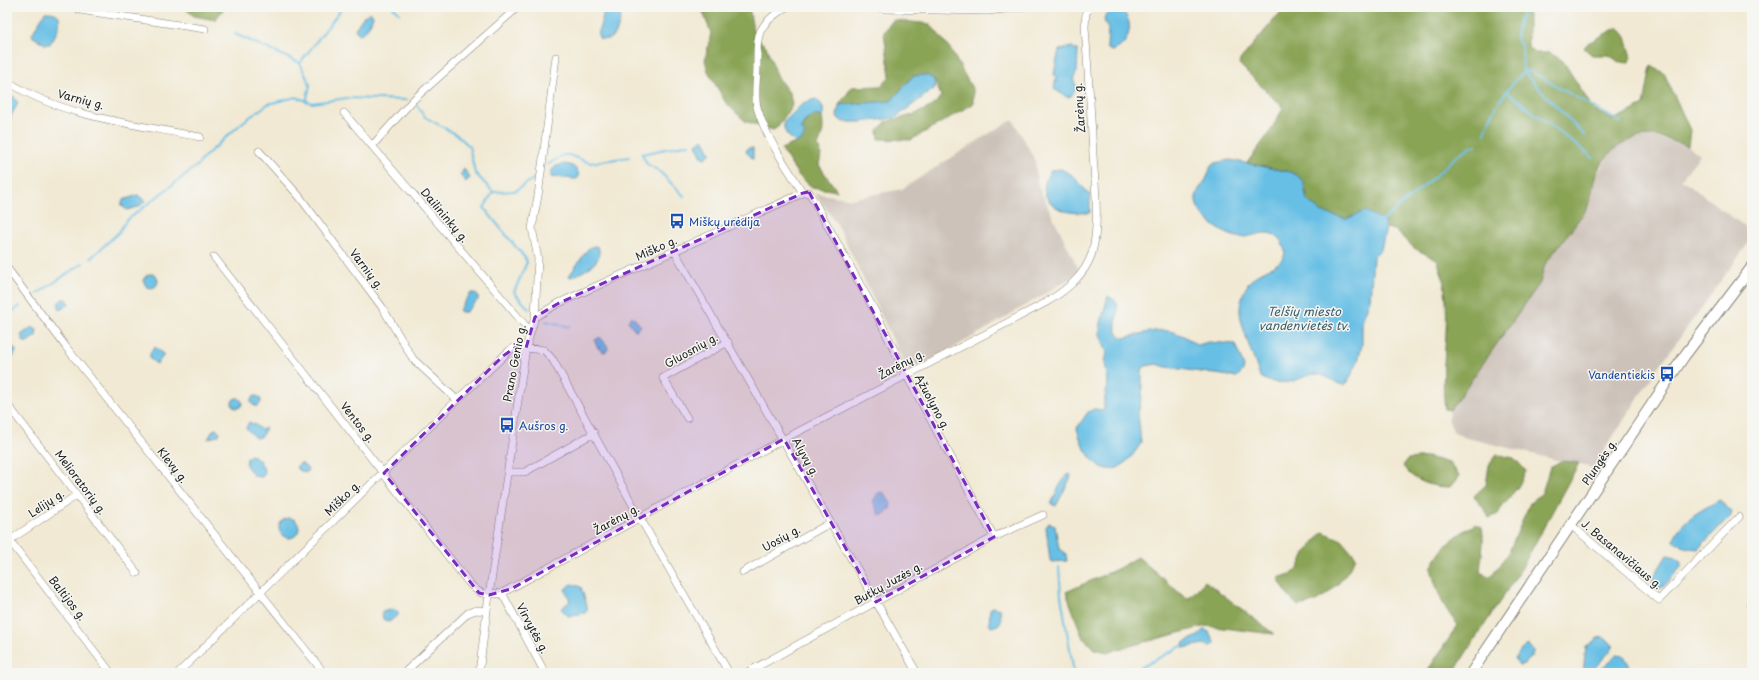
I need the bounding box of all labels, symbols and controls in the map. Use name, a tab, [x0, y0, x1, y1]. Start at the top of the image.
street label: Žarėnų g.	[1069, 82, 1089, 134]
street label: Varnių g.	[56, 85, 106, 113]
street label: Dailininkų g.	[417, 184, 473, 246]
bus stop icon: Miškų urėdija	[668, 212, 686, 230]
place label: Miškų urėdija	[689, 213, 760, 230]
street label: Miško g.	[632, 231, 680, 265]
street label: Varnių g.	[346, 245, 388, 293]
water label: Telšių miesto vandenvietės tv.	[1259, 302, 1349, 334]
street label: Prano Genio g.	[498, 323, 530, 403]
street label: Gluosnių g.	[661, 328, 721, 372]
street label: Žarėnų g.	[875, 345, 927, 383]
bus stop icon: Vandentiekis	[1658, 365, 1676, 383]
place label: Vandentiekis	[1588, 366, 1655, 383]
street label: Ąžuolyno g.	[911, 371, 955, 433]
street label: Ventos g.	[337, 398, 379, 446]
bus stop icon: Aušros g.	[498, 416, 516, 434]
place label: Aušros g.	[519, 417, 568, 434]
street label: Alyvų g.	[788, 434, 824, 480]
street label: Plungės g.	[1577, 435, 1621, 489]
street label: Klevų g.	[154, 444, 192, 487]
street label: Melioratorių g.	[51, 446, 111, 518]
street label: Miško g.	[320, 476, 364, 519]
street label: Lelijų g.	[25, 485, 67, 521]
street label: Žarėnų g.	[590, 499, 642, 539]
street label: J. Basanavičiaus g.	[1578, 515, 1666, 593]
street label: Uosių g.	[759, 520, 803, 556]
street label: Butkų Juzės g.	[851, 557, 925, 609]
street label: Baltijos g.	[45, 572, 91, 624]
street label: Virvytės g.	[513, 600, 554, 656]

